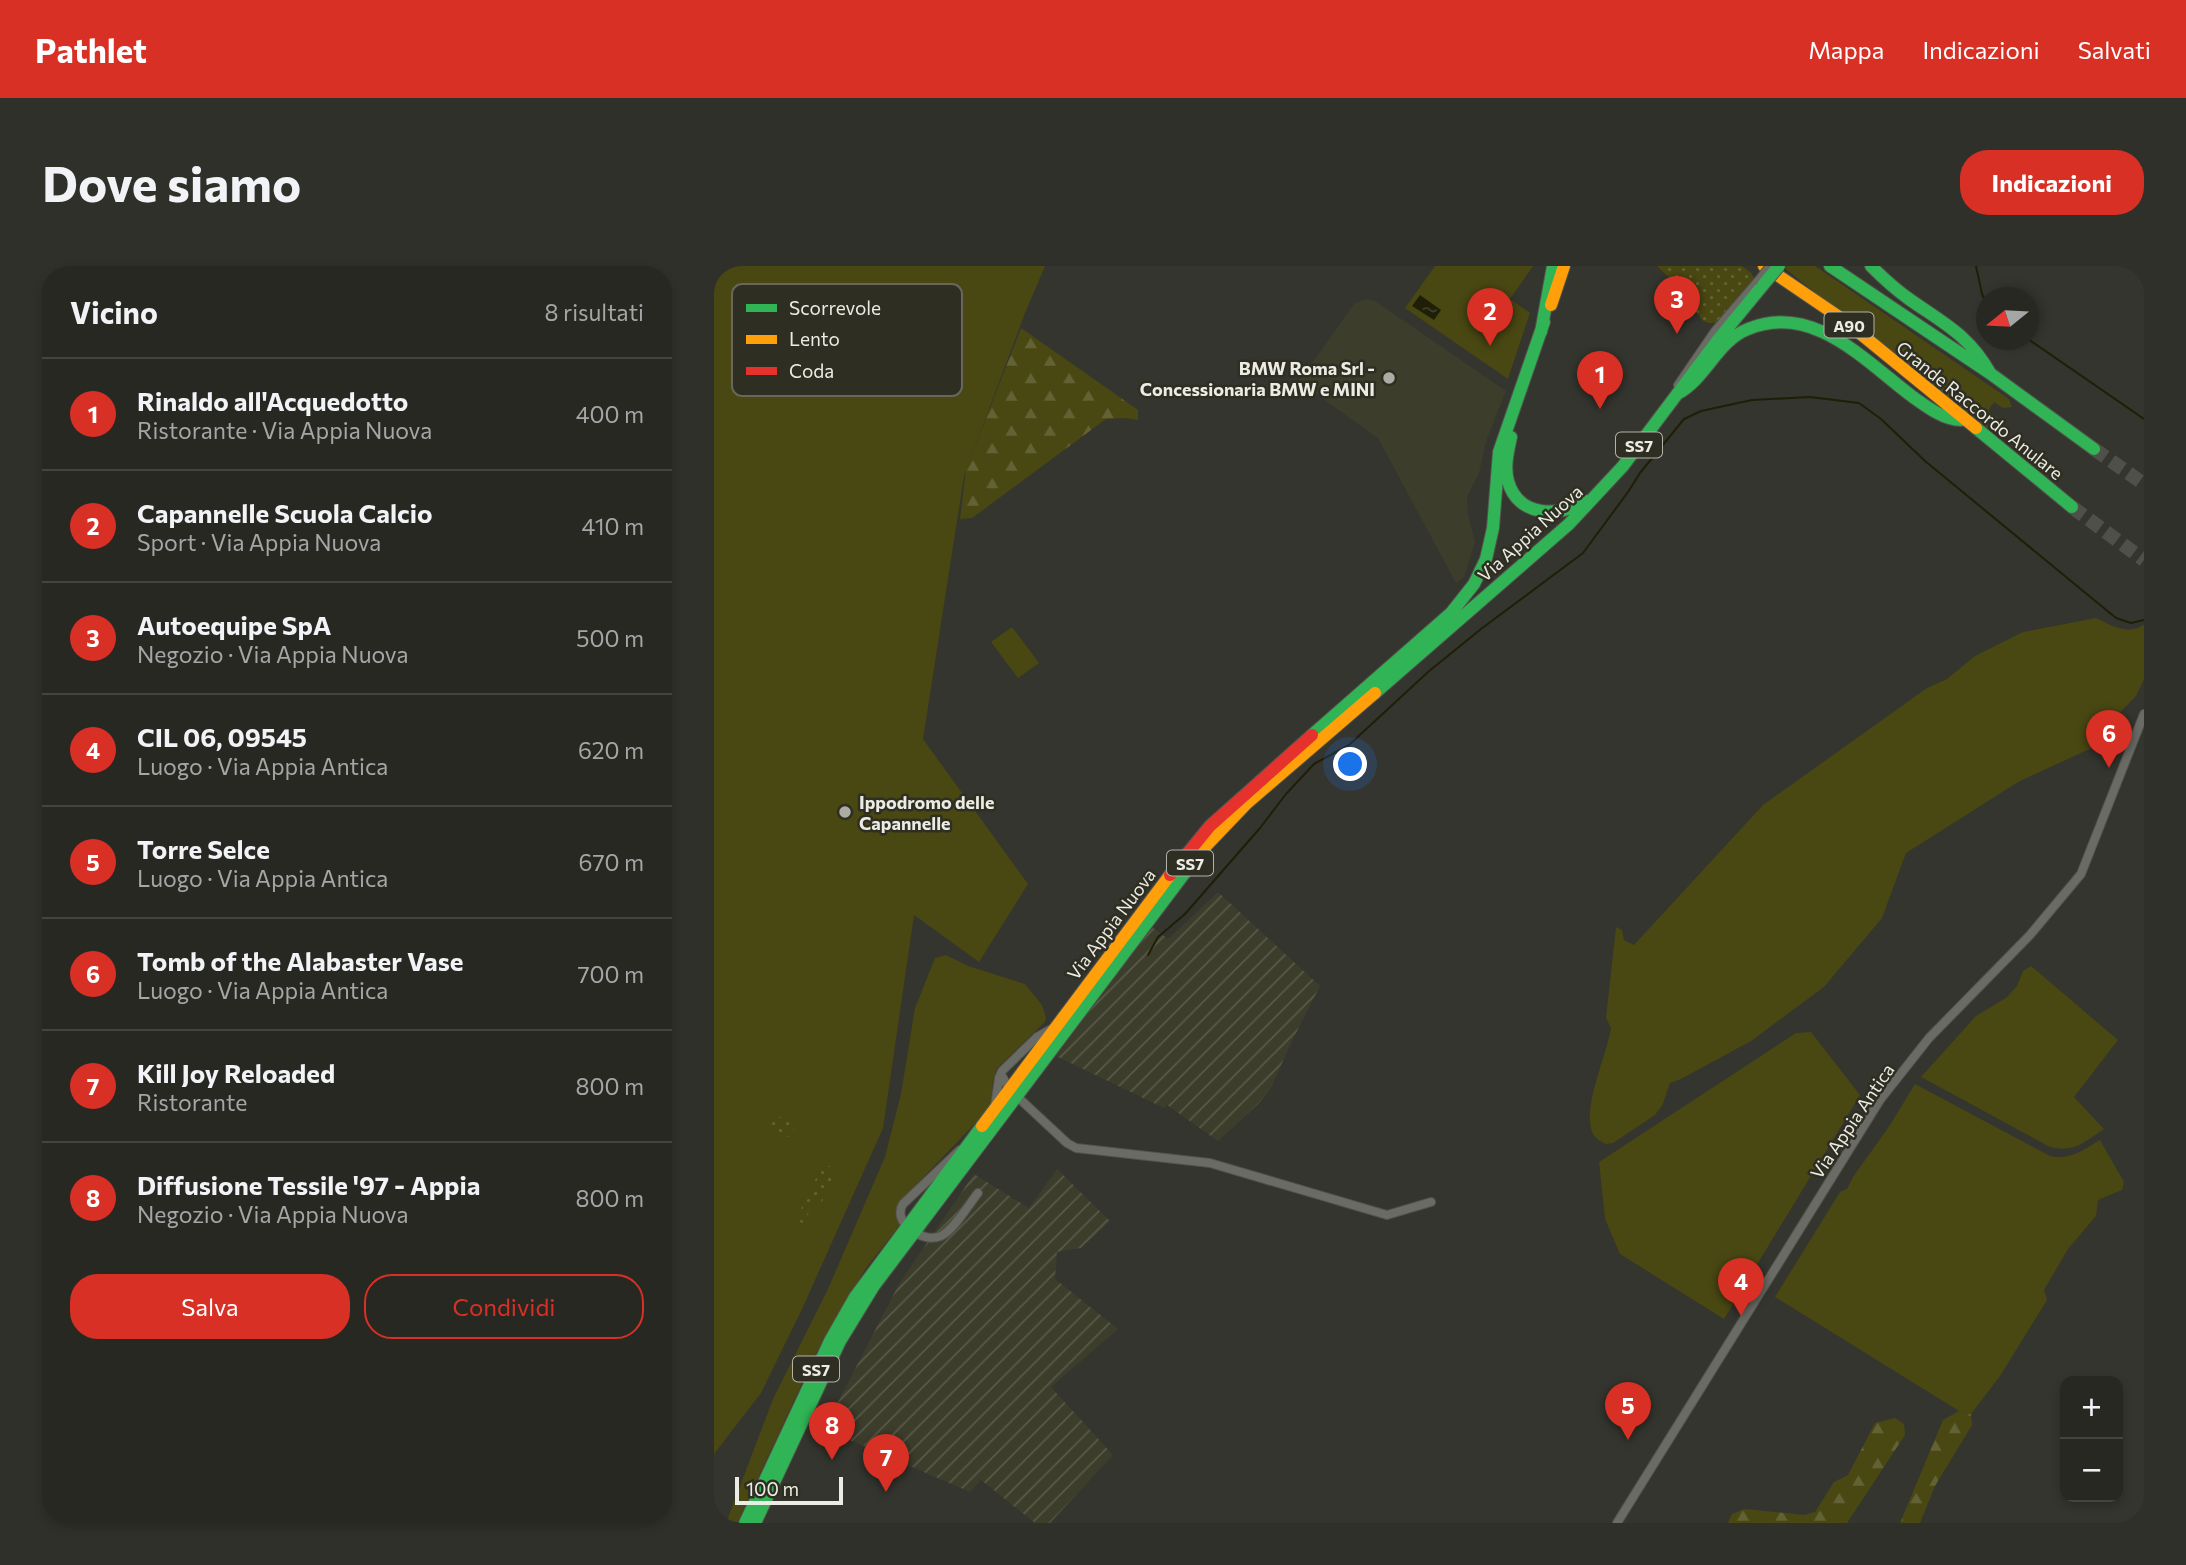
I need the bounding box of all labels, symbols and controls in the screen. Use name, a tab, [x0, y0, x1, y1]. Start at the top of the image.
text: Pathlet	[35, 29, 147, 70]
text: Mappa	[1808, 35, 1884, 64]
text: Indicazioni	[1922, 35, 2040, 64]
text: Salvati	[2078, 35, 2151, 64]
button: Indicazioni	[1960, 150, 2144, 215]
text: Dove siamo	[42, 152, 301, 212]
pin: 3	[1654, 276, 1700, 334]
legend	[732, 284, 962, 396]
north arrow	[1976, 287, 2039, 350]
pin: 2	[1467, 288, 1513, 346]
text: Vicino	[70, 293, 158, 330]
text: Scorrevole	[789, 296, 881, 319]
text: 8 risultati	[545, 298, 644, 326]
road number: A90	[1824, 312, 1874, 338]
text: Lento	[789, 327, 840, 350]
street label: Grande Raccordo Anulare	[1892, 336, 2068, 484]
pin: 1	[1577, 351, 1623, 409]
place label: BMW Roma Srl - Concessionaria BMW e MINI	[1140, 357, 1375, 400]
text: Coda	[789, 359, 834, 382]
marker: BMW Roma Srl - Concessionaria BMW e MINI	[1381, 370, 1397, 386]
text: Rinaldo all'Acquedotto	[137, 385, 408, 416]
text: 1	[88, 400, 98, 428]
text: 400 m	[576, 400, 644, 428]
text: Ristorante · Via Appia Nuova	[137, 416, 432, 444]
road number: SS7	[1616, 433, 1662, 458]
street label: Via Appia Nuova	[1473, 480, 1587, 586]
text: Capannelle Scuola Calcio	[137, 497, 432, 528]
text: 2	[86, 512, 100, 540]
text: 410 m	[582, 512, 644, 540]
text: Sport · Via Appia Nuova	[137, 528, 381, 556]
text: Autoequipe SpA	[137, 609, 331, 640]
text: 3	[86, 624, 100, 652]
text: 500 m	[576, 624, 644, 652]
text: Negozio · Via Appia Nuova	[137, 640, 408, 668]
pin: 6	[2086, 710, 2132, 768]
text: CIL 06, 09545	[137, 721, 307, 752]
text: 4	[86, 736, 100, 764]
text: 620 m	[578, 736, 644, 764]
your location	[1333, 747, 1367, 781]
text: Luogo · Via Appia Antica	[137, 752, 388, 780]
place label: Ippodromo delle Capannelle	[859, 791, 994, 834]
marker: Ippodromo delle Capannelle	[837, 804, 853, 820]
text: Torre Selce	[137, 833, 270, 864]
text: 5	[86, 848, 100, 876]
text: 670 m	[579, 848, 644, 876]
road number: SS7	[1167, 850, 1213, 876]
text: Luogo · Via Appia Antica	[137, 864, 388, 892]
street label: Via Appia Nuova	[1062, 864, 1160, 984]
text: Tomb of the Alabaster Vase	[137, 945, 463, 976]
text: 6	[86, 960, 100, 988]
text: 700 m	[577, 960, 644, 988]
text: Luogo · Via Appia Antica	[137, 976, 388, 1004]
text: Kill Joy Reloaded	[137, 1057, 335, 1088]
street label: Via Appia Antica	[1805, 1059, 1899, 1183]
text: 7	[87, 1072, 99, 1100]
text: 800 m	[576, 1072, 644, 1100]
text: Ristorante	[137, 1088, 247, 1116]
text: Diffusione Tessile '97 - Appia	[137, 1169, 480, 1200]
text: 8	[86, 1184, 100, 1212]
text: 800 m	[576, 1184, 644, 1212]
text: Negozio · Via Appia Nuova	[137, 1200, 408, 1228]
pin: 4	[1718, 1258, 1764, 1316]
button: Salva	[70, 1274, 350, 1339]
button: Condividi	[364, 1274, 644, 1339]
road number: SS7	[793, 1357, 839, 1382]
map controls	[2060, 1376, 2123, 1502]
button: +	[2060, 1376, 2123, 1439]
pin: 5	[1605, 1382, 1651, 1440]
pin: 8	[809, 1402, 855, 1460]
pin: 7	[863, 1434, 909, 1492]
button: −	[2060, 1439, 2123, 1502]
scale bar	[735, 1474, 844, 1506]
text: 100 m	[746, 1477, 799, 1500]

